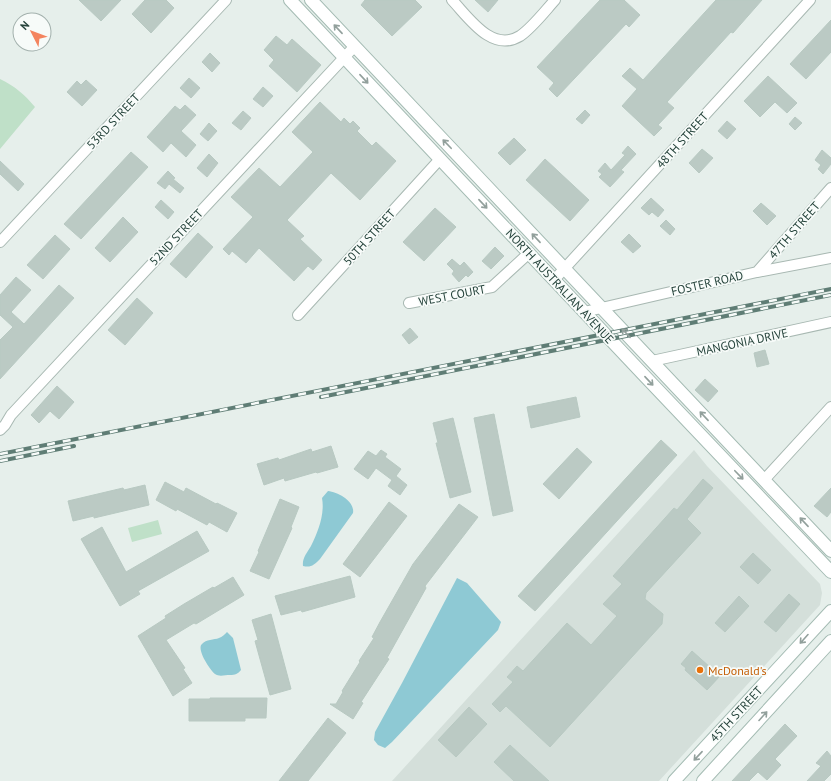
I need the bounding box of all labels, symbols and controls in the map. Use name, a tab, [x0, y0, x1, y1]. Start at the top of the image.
north arrow	[12, 12, 52, 52]
text: N	[17, 18, 32, 33]
one-way arrow	[333, 24, 343, 34]
one-way arrow	[360, 74, 369, 84]
street label: 53RD STREET	[83, 90, 143, 152]
street label: 48TH STREET	[653, 108, 711, 171]
one-way arrow	[442, 139, 452, 149]
street label: 47TH STREET	[765, 198, 823, 262]
one-way arrow	[478, 199, 488, 209]
street label: 52ND STREET	[146, 205, 206, 268]
street label: 50TH STREET	[340, 205, 398, 268]
street label: NORTH AUSTRALIAN AVENUE	[503, 225, 617, 347]
one-way arrow	[531, 233, 541, 243]
street label: FOSTER ROAD	[669, 267, 745, 299]
street label: WEST COURT	[417, 281, 487, 309]
street label: MANGONIA DRIVE	[695, 325, 789, 359]
one-way arrow	[621, 328, 630, 338]
one-way arrow	[644, 376, 654, 386]
one-way arrow	[699, 411, 709, 421]
one-way arrow	[734, 470, 744, 480]
one-way arrow	[799, 517, 809, 527]
one-way arrow	[800, 634, 809, 644]
place label: McDonald's	[708, 663, 767, 678]
marker: McDonald's	[695, 665, 705, 675]
street label: 45TH STREET	[706, 683, 766, 745]
one-way arrow	[758, 711, 767, 721]
one-way arrow	[693, 751, 702, 761]

